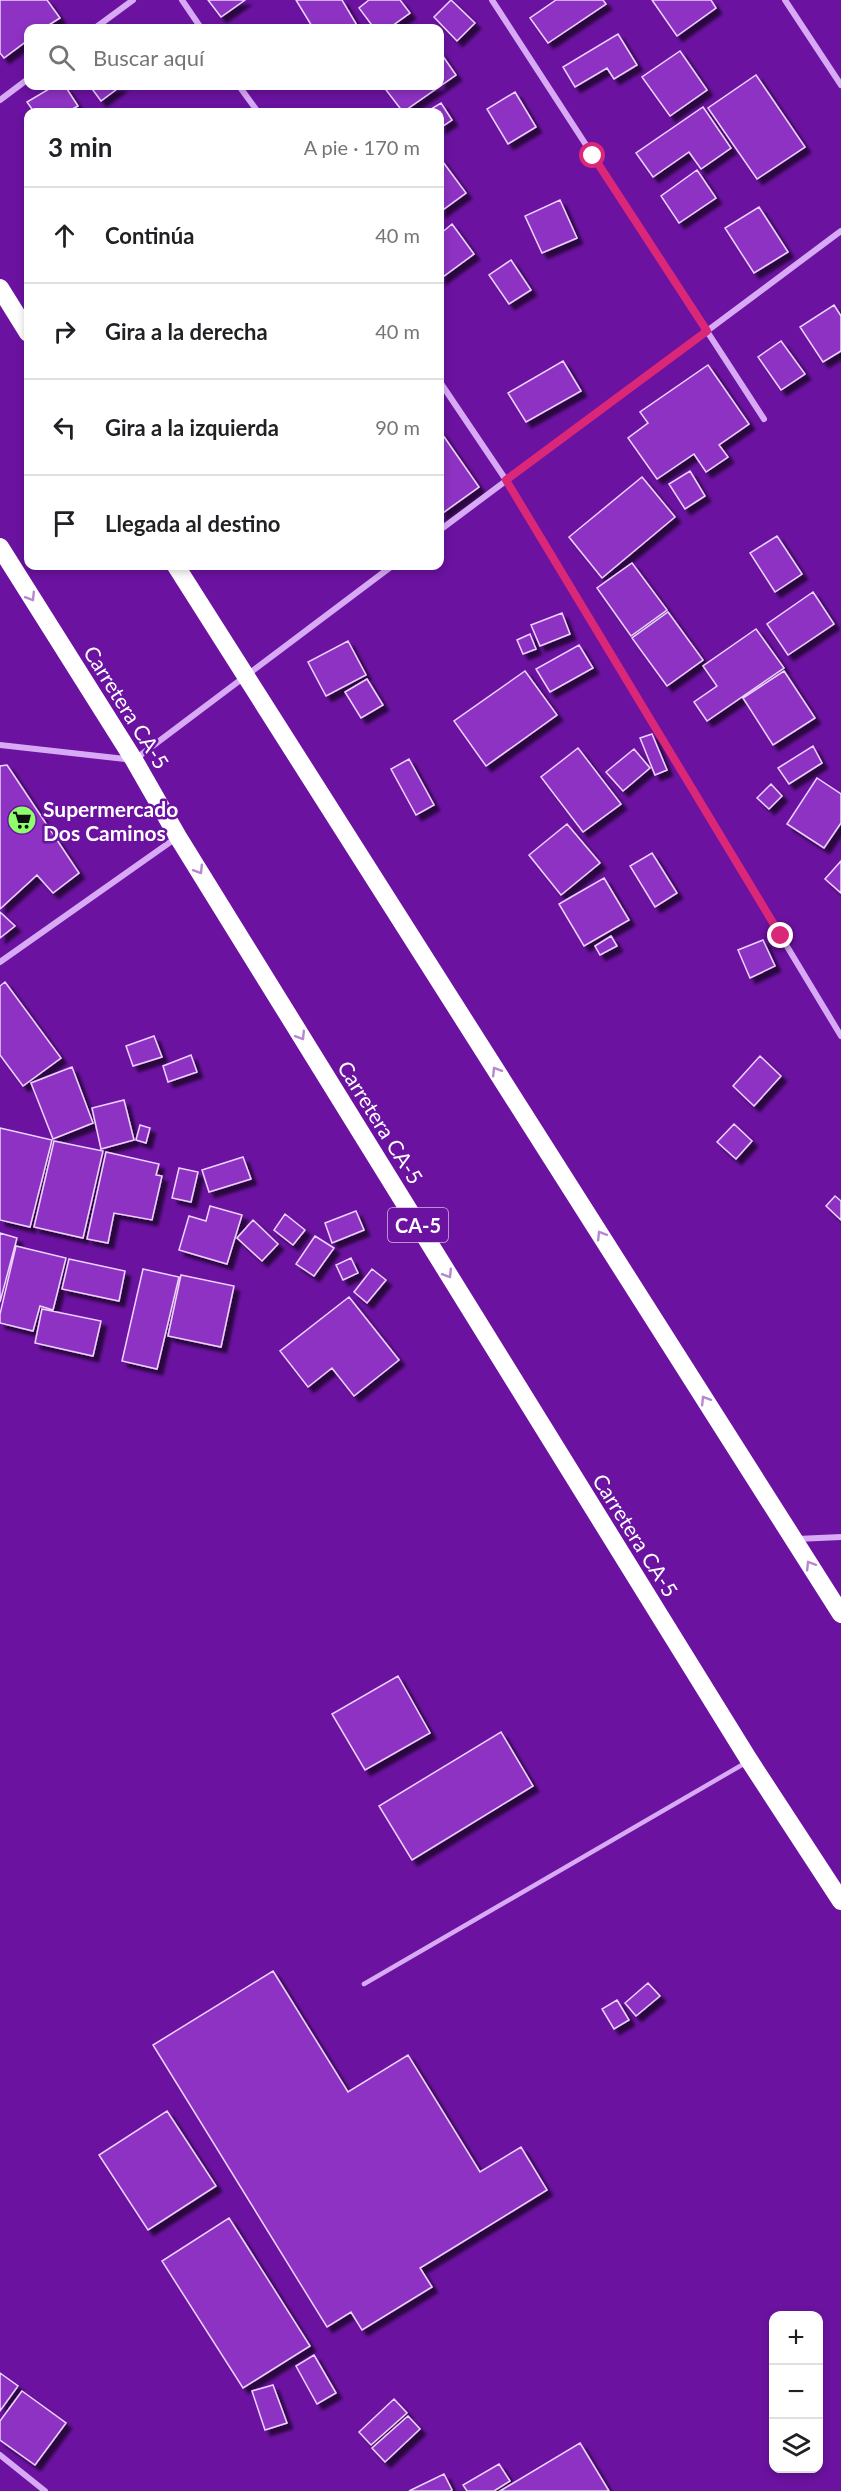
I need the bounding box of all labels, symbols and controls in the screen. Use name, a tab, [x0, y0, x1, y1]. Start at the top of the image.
search box	[24, 24, 444, 90]
icon: search	[45, 41, 78, 74]
text: Buscar aquí	[93, 44, 204, 71]
text: 3 min	[48, 131, 112, 163]
text: A pie · 170 m	[304, 135, 420, 159]
route start	[579, 142, 605, 168]
icon: ahead	[48, 219, 81, 252]
text: Continúa	[105, 222, 194, 249]
text: 40 m	[375, 223, 420, 247]
icon: right	[48, 315, 81, 348]
text: Gira a la derecha	[105, 318, 268, 345]
text: 40 m	[375, 319, 420, 343]
icon: left	[48, 411, 81, 444]
text: Gira a la izquierda	[105, 414, 279, 441]
text: 90 m	[375, 415, 420, 439]
icon: arrive	[48, 507, 81, 540]
text: Llegada al destino	[105, 510, 281, 537]
one-way arrow	[24, 591, 36, 601]
street label: Carretera CA-5	[79, 641, 175, 773]
place label: Supermercado Dos Caminos	[43, 796, 178, 845]
supermarket icon: Supermercado Dos Caminos	[6, 804, 38, 836]
one-way arrow	[191, 864, 203, 874]
route end	[767, 922, 793, 948]
one-way arrow	[294, 1030, 306, 1040]
street label: Carretera CA-5	[333, 1056, 429, 1188]
one-way arrow	[492, 1067, 504, 1077]
road number: CA-5	[388, 1208, 448, 1242]
one-way arrow	[596, 1231, 608, 1241]
one-way arrow	[441, 1267, 452, 1278]
one-way arrow	[701, 1396, 713, 1406]
street label: Carretera CA-5	[588, 1469, 684, 1601]
one-way arrow	[805, 1561, 817, 1571]
map controls	[769, 2311, 823, 2473]
button: +	[769, 2311, 823, 2365]
button: −	[769, 2365, 823, 2419]
button: layers	[769, 2419, 823, 2473]

